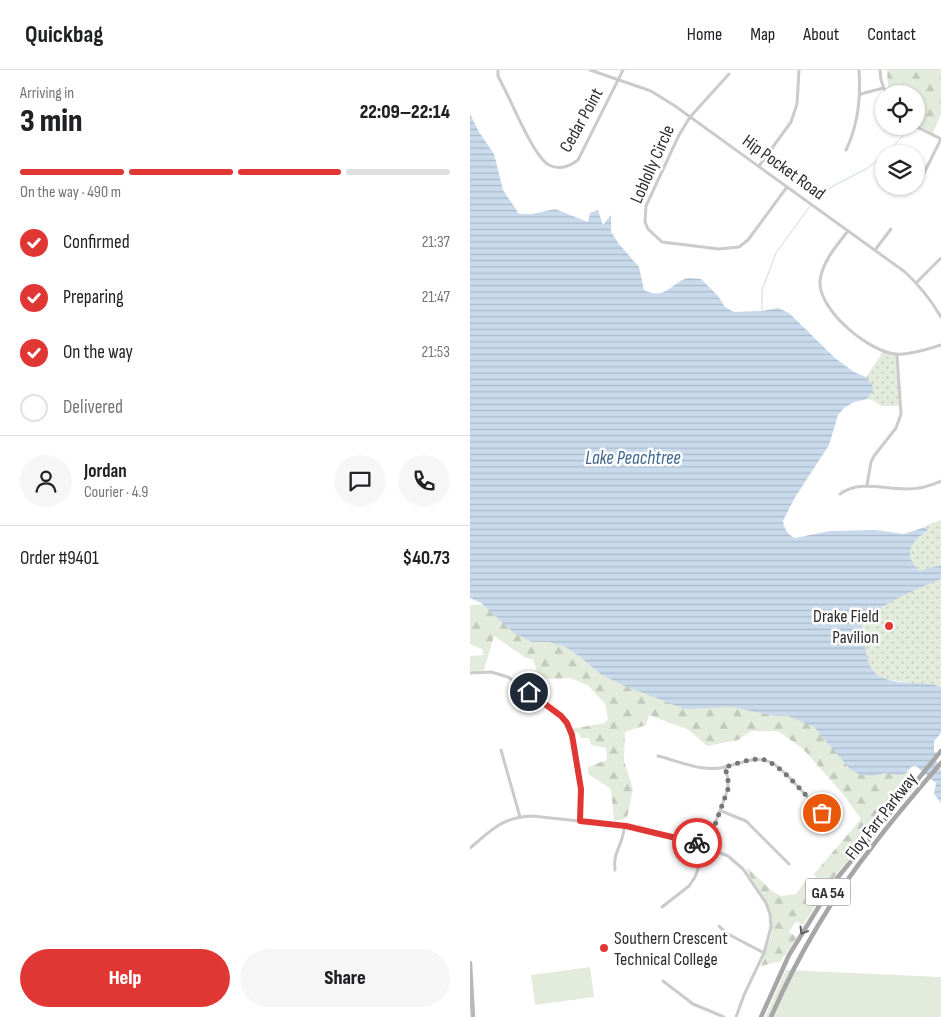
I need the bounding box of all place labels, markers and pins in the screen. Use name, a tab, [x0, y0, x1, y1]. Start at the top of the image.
place label: Drake Field Pavilion	[813, 606, 879, 648]
marker: Drake Field Pavilion	[883, 620, 895, 632]
pin	[508, 671, 550, 713]
pin	[801, 792, 843, 834]
place label: Southern Crescent Technical College	[614, 928, 728, 970]
marker: Southern Crescent Technical College	[598, 942, 610, 954]

